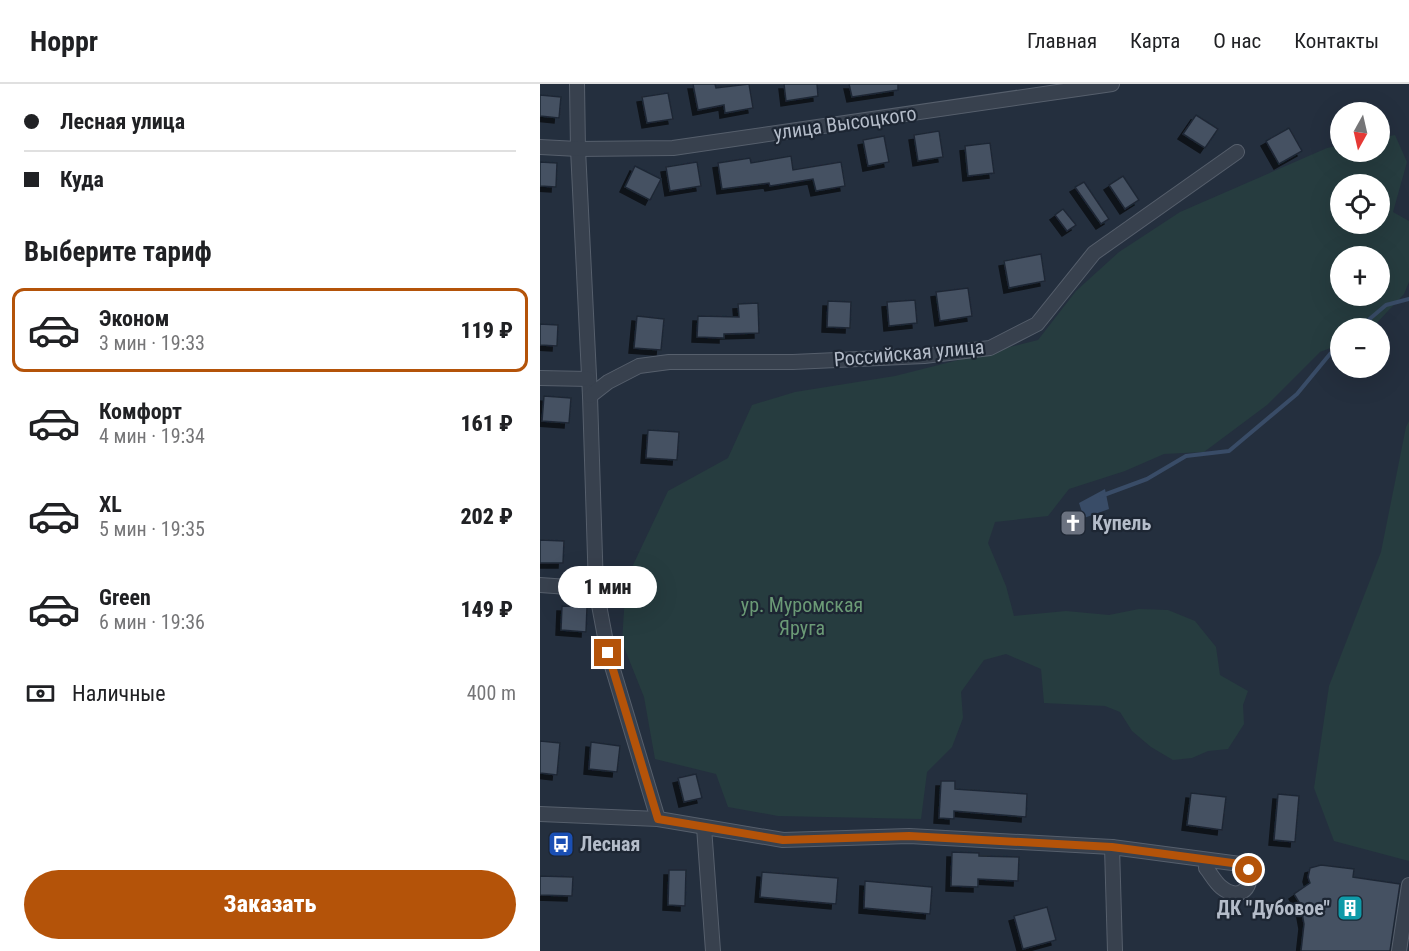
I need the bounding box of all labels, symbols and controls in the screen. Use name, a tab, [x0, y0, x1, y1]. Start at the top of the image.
text: Hoppr	[30, 25, 98, 58]
text: Главная	[1027, 29, 1097, 53]
text: Карта	[1130, 29, 1180, 53]
text: О нас	[1213, 29, 1261, 53]
text: Контакты	[1294, 29, 1379, 53]
street label: улица Высоцкого	[772, 101, 918, 145]
north arrow	[1330, 102, 1390, 162]
map controls	[1330, 102, 1390, 378]
text: Лесная улица	[60, 109, 185, 134]
text: Куда	[60, 167, 104, 192]
button: locate	[1330, 174, 1390, 234]
text: Выберите тариф	[24, 236, 212, 268]
button: +	[1330, 246, 1390, 306]
icon: car	[27, 303, 81, 357]
text: Эконом	[99, 306, 169, 331]
text: 119 ₽	[460, 318, 513, 343]
button: −	[1330, 318, 1390, 378]
text: 3 мин · 19:33	[99, 331, 205, 355]
street label: Российская улица	[833, 334, 985, 372]
icon: car	[27, 396, 81, 450]
text: Комфорт	[99, 399, 182, 424]
text: 161 ₽	[460, 411, 513, 436]
text: 4 мин · 19:34	[99, 424, 205, 448]
icon: car	[27, 489, 81, 543]
text: XL	[99, 492, 122, 517]
text: 202 ₽	[460, 504, 513, 529]
church icon: Купель	[1058, 508, 1088, 538]
place label: Купель	[1092, 511, 1151, 535]
text: 5 мин · 19:35	[99, 517, 205, 541]
callout: 1 мин	[559, 566, 658, 608]
text: 1 мин	[584, 575, 631, 599]
icon: car	[27, 582, 81, 636]
text: Green	[99, 585, 151, 610]
park label: ур. Муромская Яруга	[741, 593, 863, 640]
text: 149 ₽	[460, 597, 513, 622]
text: 6 мин · 19:36	[99, 610, 205, 634]
route end	[594, 639, 621, 666]
icon: cash	[24, 677, 57, 710]
text: Наличные	[72, 681, 166, 706]
text: 400 m	[467, 681, 516, 705]
bus stop icon: Лесная	[546, 829, 576, 859]
place label: Лесная	[580, 832, 640, 856]
route start	[1235, 856, 1262, 883]
button: Заказать	[24, 870, 516, 939]
building icon: ДК "Дубовое"	[1335, 893, 1365, 923]
place label: ДК "Дубовое"	[1217, 896, 1330, 920]

